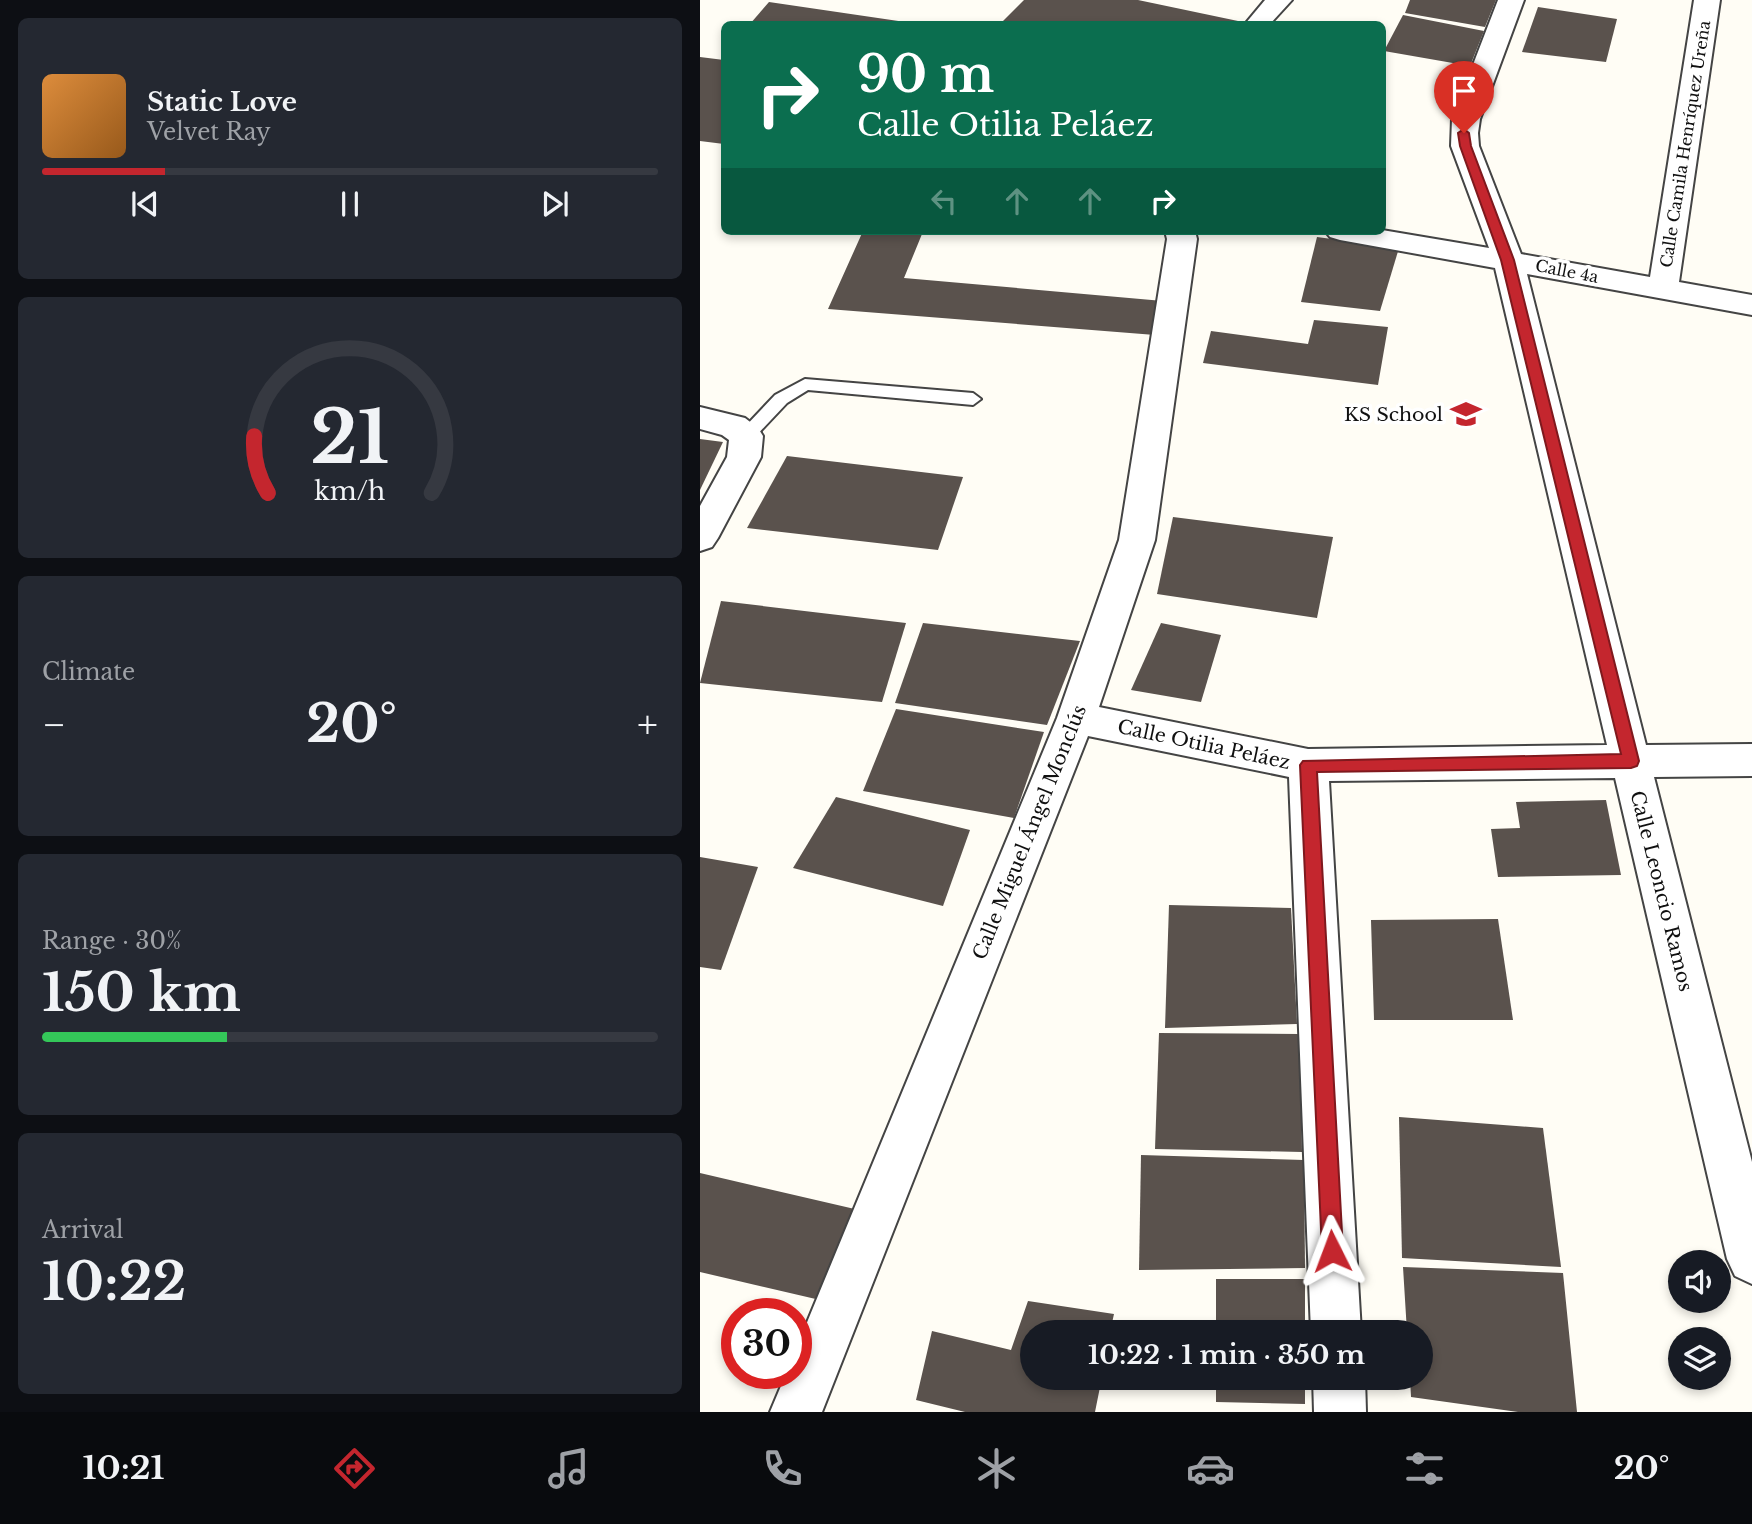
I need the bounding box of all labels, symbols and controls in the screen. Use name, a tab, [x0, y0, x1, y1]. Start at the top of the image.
street label: Calle Camila Henríquez Ureña	[1656, 19, 1714, 269]
text: 90 m	[857, 44, 994, 105]
icon: right	[742, 49, 833, 140]
pin	[1434, 61, 1494, 133]
icon: arrive	[1445, 72, 1483, 110]
text: Static Love	[147, 86, 297, 118]
text: Calle Otilia Peláez	[857, 105, 1154, 145]
text: Velvet Ray	[147, 118, 271, 146]
icon: left	[925, 182, 963, 220]
icon: ahead	[998, 182, 1036, 220]
icon: ahead	[1071, 182, 1109, 220]
icon: right	[1144, 182, 1182, 220]
icon: previous	[126, 185, 164, 223]
icon: pause	[331, 185, 369, 223]
icon: next	[536, 185, 574, 223]
street label: Calle 4a	[1534, 255, 1600, 287]
text: 21	[310, 393, 390, 484]
school or university icon: KS School	[1449, 397, 1483, 431]
place label: KS School	[1344, 403, 1443, 426]
text: km/h	[315, 476, 385, 507]
text: Climate	[42, 658, 135, 686]
text: 20°	[306, 692, 397, 756]
text: −	[42, 701, 66, 748]
text: +	[637, 701, 658, 748]
street label: Calle Miguel Ángel Monclús	[968, 702, 1091, 963]
street label: Calle Otilia Peláez	[1115, 715, 1292, 774]
street label: Calle Leoncio Ramos	[1625, 788, 1698, 994]
text: Range · 30%	[42, 927, 181, 955]
text: 150 km	[42, 961, 241, 1025]
position arrow	[1295, 1214, 1369, 1288]
text: Arrival	[42, 1216, 123, 1244]
text: 10:22	[42, 1250, 186, 1314]
map controls	[1668, 1250, 1731, 1390]
button: sound	[1668, 1250, 1731, 1313]
speed limit sign: 30	[721, 1298, 812, 1389]
button: layers	[1668, 1327, 1731, 1390]
text: 10:22 · 1 min · 350 m	[1088, 1339, 1365, 1371]
icon: directions	[330, 1444, 379, 1493]
icon: music	[544, 1444, 593, 1493]
icon: phone	[758, 1444, 807, 1493]
icon: climate	[972, 1444, 1021, 1493]
icon: car	[1186, 1444, 1235, 1493]
icon: filters	[1400, 1444, 1449, 1493]
text: 10:21	[83, 1448, 165, 1488]
text: 20°	[1614, 1448, 1669, 1488]

